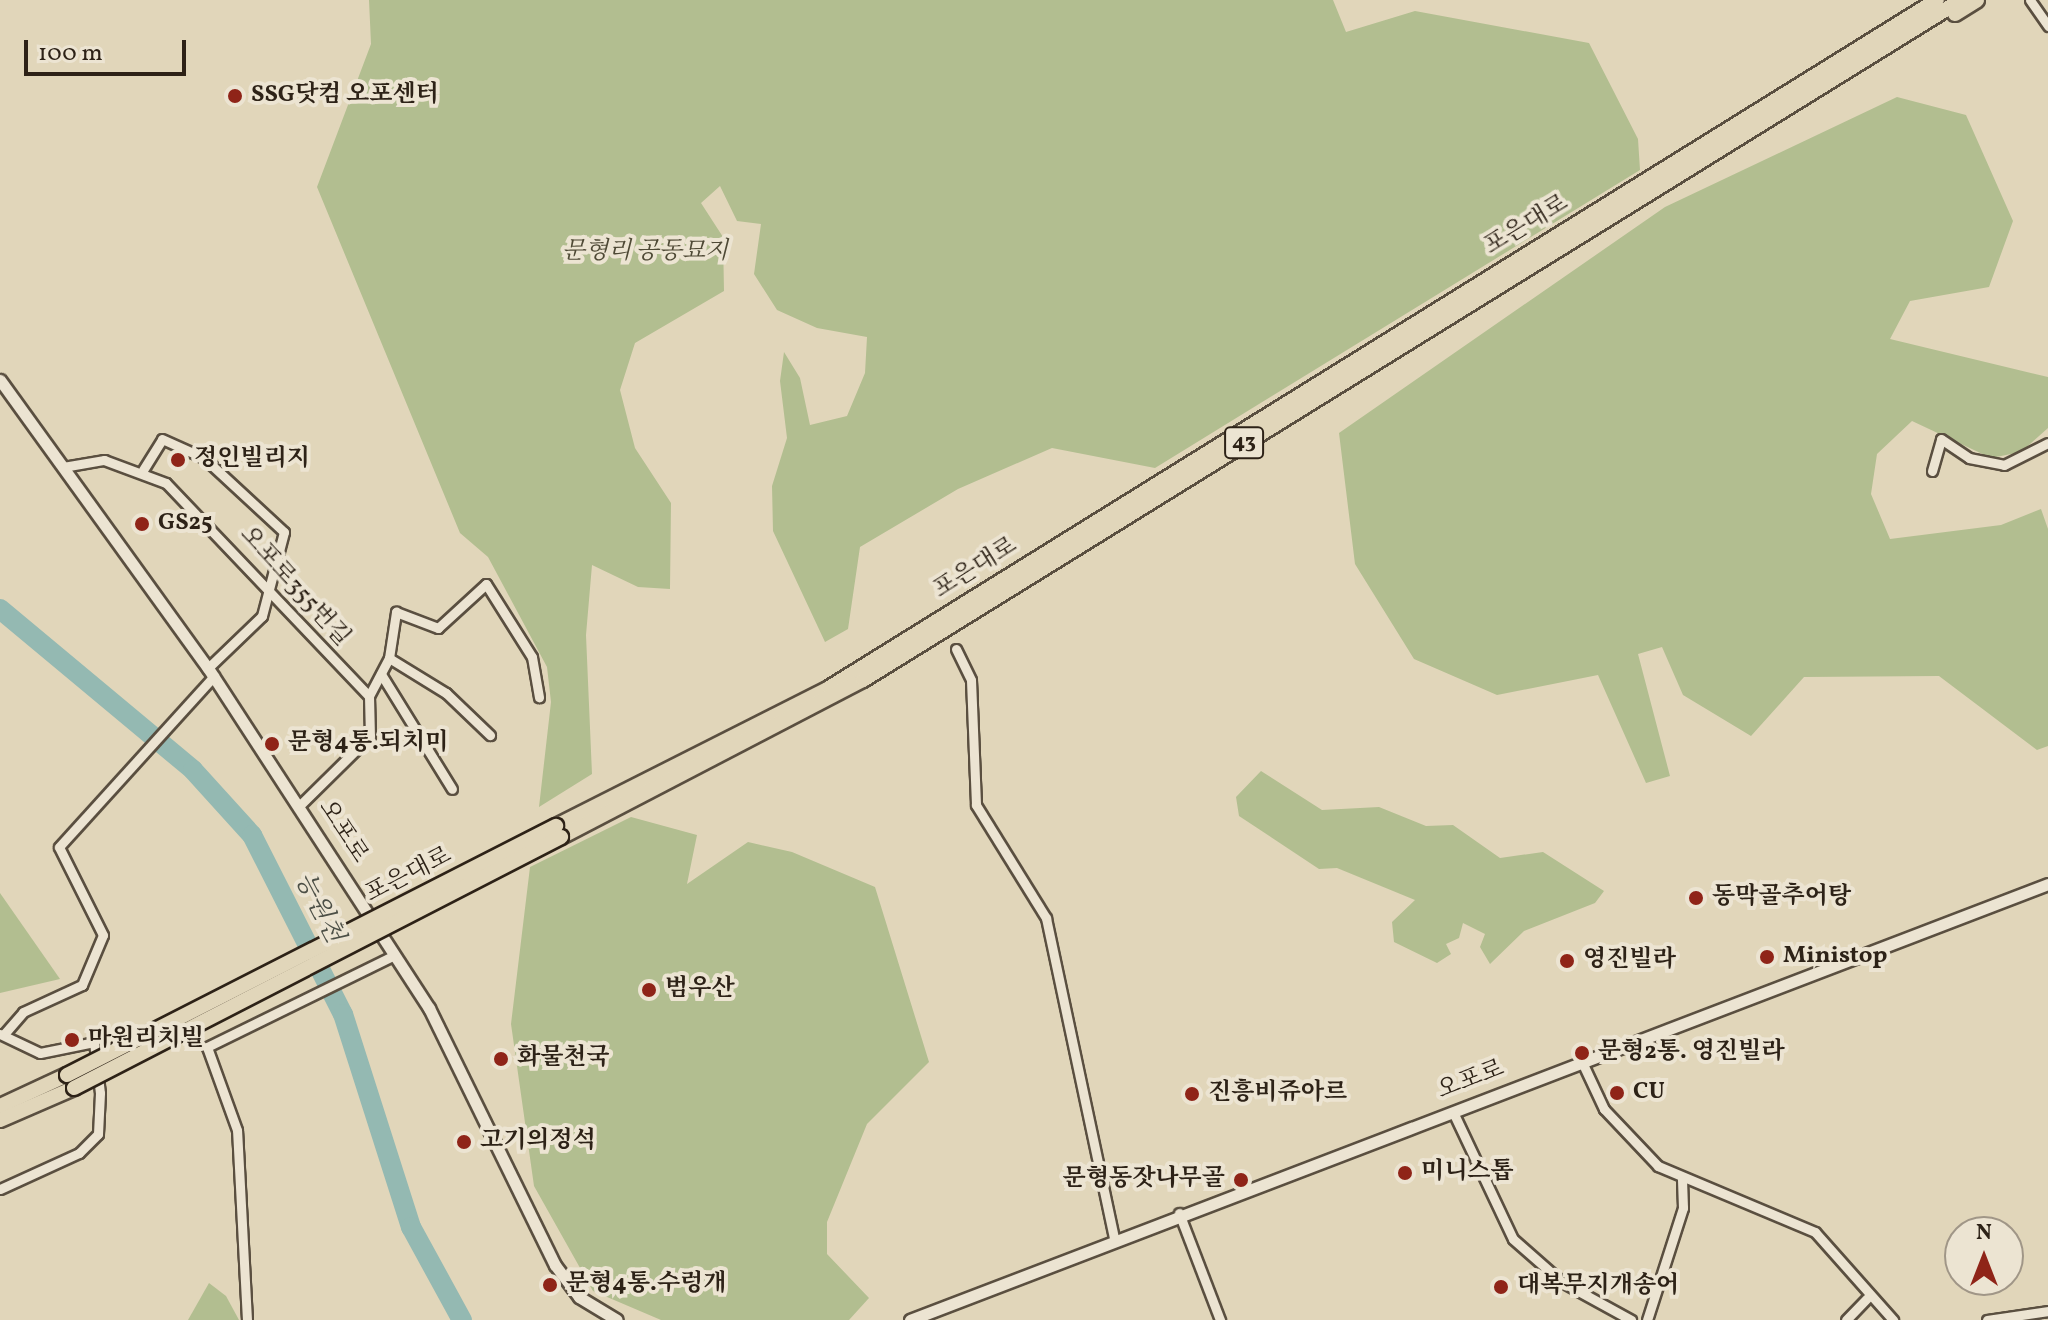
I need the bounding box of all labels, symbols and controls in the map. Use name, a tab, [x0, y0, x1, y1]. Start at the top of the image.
scale bar	[28, 24, 190, 74]
text: 100 m	[38, 37, 103, 71]
place label: SSG닷컴 오포센터	[251, 82, 439, 110]
marker: SSG닷컴 오포센터	[226, 87, 244, 105]
street label: 포은대로	[1480, 190, 1574, 262]
park label: 문형리 공동묘지	[562, 239, 728, 267]
road number: 43	[1224, 425, 1264, 461]
place label: 정인빌리지	[194, 446, 310, 474]
marker: 정인빌리지	[169, 451, 187, 469]
place label: GS25	[158, 510, 213, 538]
marker: GS25	[133, 515, 151, 533]
street label: 오포로355번길	[233, 521, 355, 653]
street label: 포은대로	[929, 532, 1023, 606]
place label: 문형4통.되치미	[288, 730, 448, 758]
marker: 문형4통.되치미	[263, 735, 281, 753]
street label: 오포로	[311, 795, 373, 869]
street label: 포은대로	[361, 842, 457, 910]
water label: 능원천	[287, 867, 349, 949]
place label: 동막골추어탕	[1712, 884, 1851, 912]
marker: 동막골추어탕	[1687, 889, 1705, 907]
place label: Ministop	[1783, 943, 1887, 971]
place label: 영진빌라	[1583, 947, 1676, 975]
marker: Ministop	[1758, 948, 1776, 966]
marker: 영진빌라	[1558, 952, 1576, 970]
place label: 범우산	[665, 976, 735, 1004]
marker: 범우산	[640, 981, 658, 999]
place label: 마원리치빌	[88, 1026, 204, 1054]
marker: 마원리치빌	[63, 1031, 81, 1049]
place label: 문형2통. 영진빌라	[1598, 1039, 1784, 1067]
marker: 문형2통. 영진빌라	[1573, 1044, 1591, 1062]
place label: 화물천국	[517, 1045, 610, 1073]
marker: 화물천국	[492, 1050, 510, 1068]
street label: 오포로	[1433, 1055, 1509, 1107]
place label: CU	[1633, 1079, 1665, 1107]
place label: 진흥비쥬아르	[1208, 1080, 1347, 1108]
marker: CU	[1608, 1084, 1626, 1102]
marker: 진흥비쥬아르	[1183, 1085, 1201, 1103]
place label: 고기의정석	[480, 1128, 596, 1156]
marker: 고기의정석	[455, 1133, 473, 1151]
place label: 미니스톱	[1421, 1159, 1514, 1187]
marker: 미니스톱	[1396, 1164, 1414, 1182]
place label: 문형동잣나무골	[1063, 1166, 1225, 1194]
marker: 문형동잣나무골	[1232, 1171, 1250, 1189]
north arrow	[1944, 1216, 2024, 1296]
text: N	[1976, 1218, 1992, 1249]
place label: 문형4통.수렁개	[566, 1271, 726, 1299]
place label: 대복무지개송어	[1517, 1273, 1679, 1301]
marker: 문형4통.수렁개	[541, 1276, 559, 1294]
marker: 대복무지개송어	[1492, 1278, 1510, 1296]

